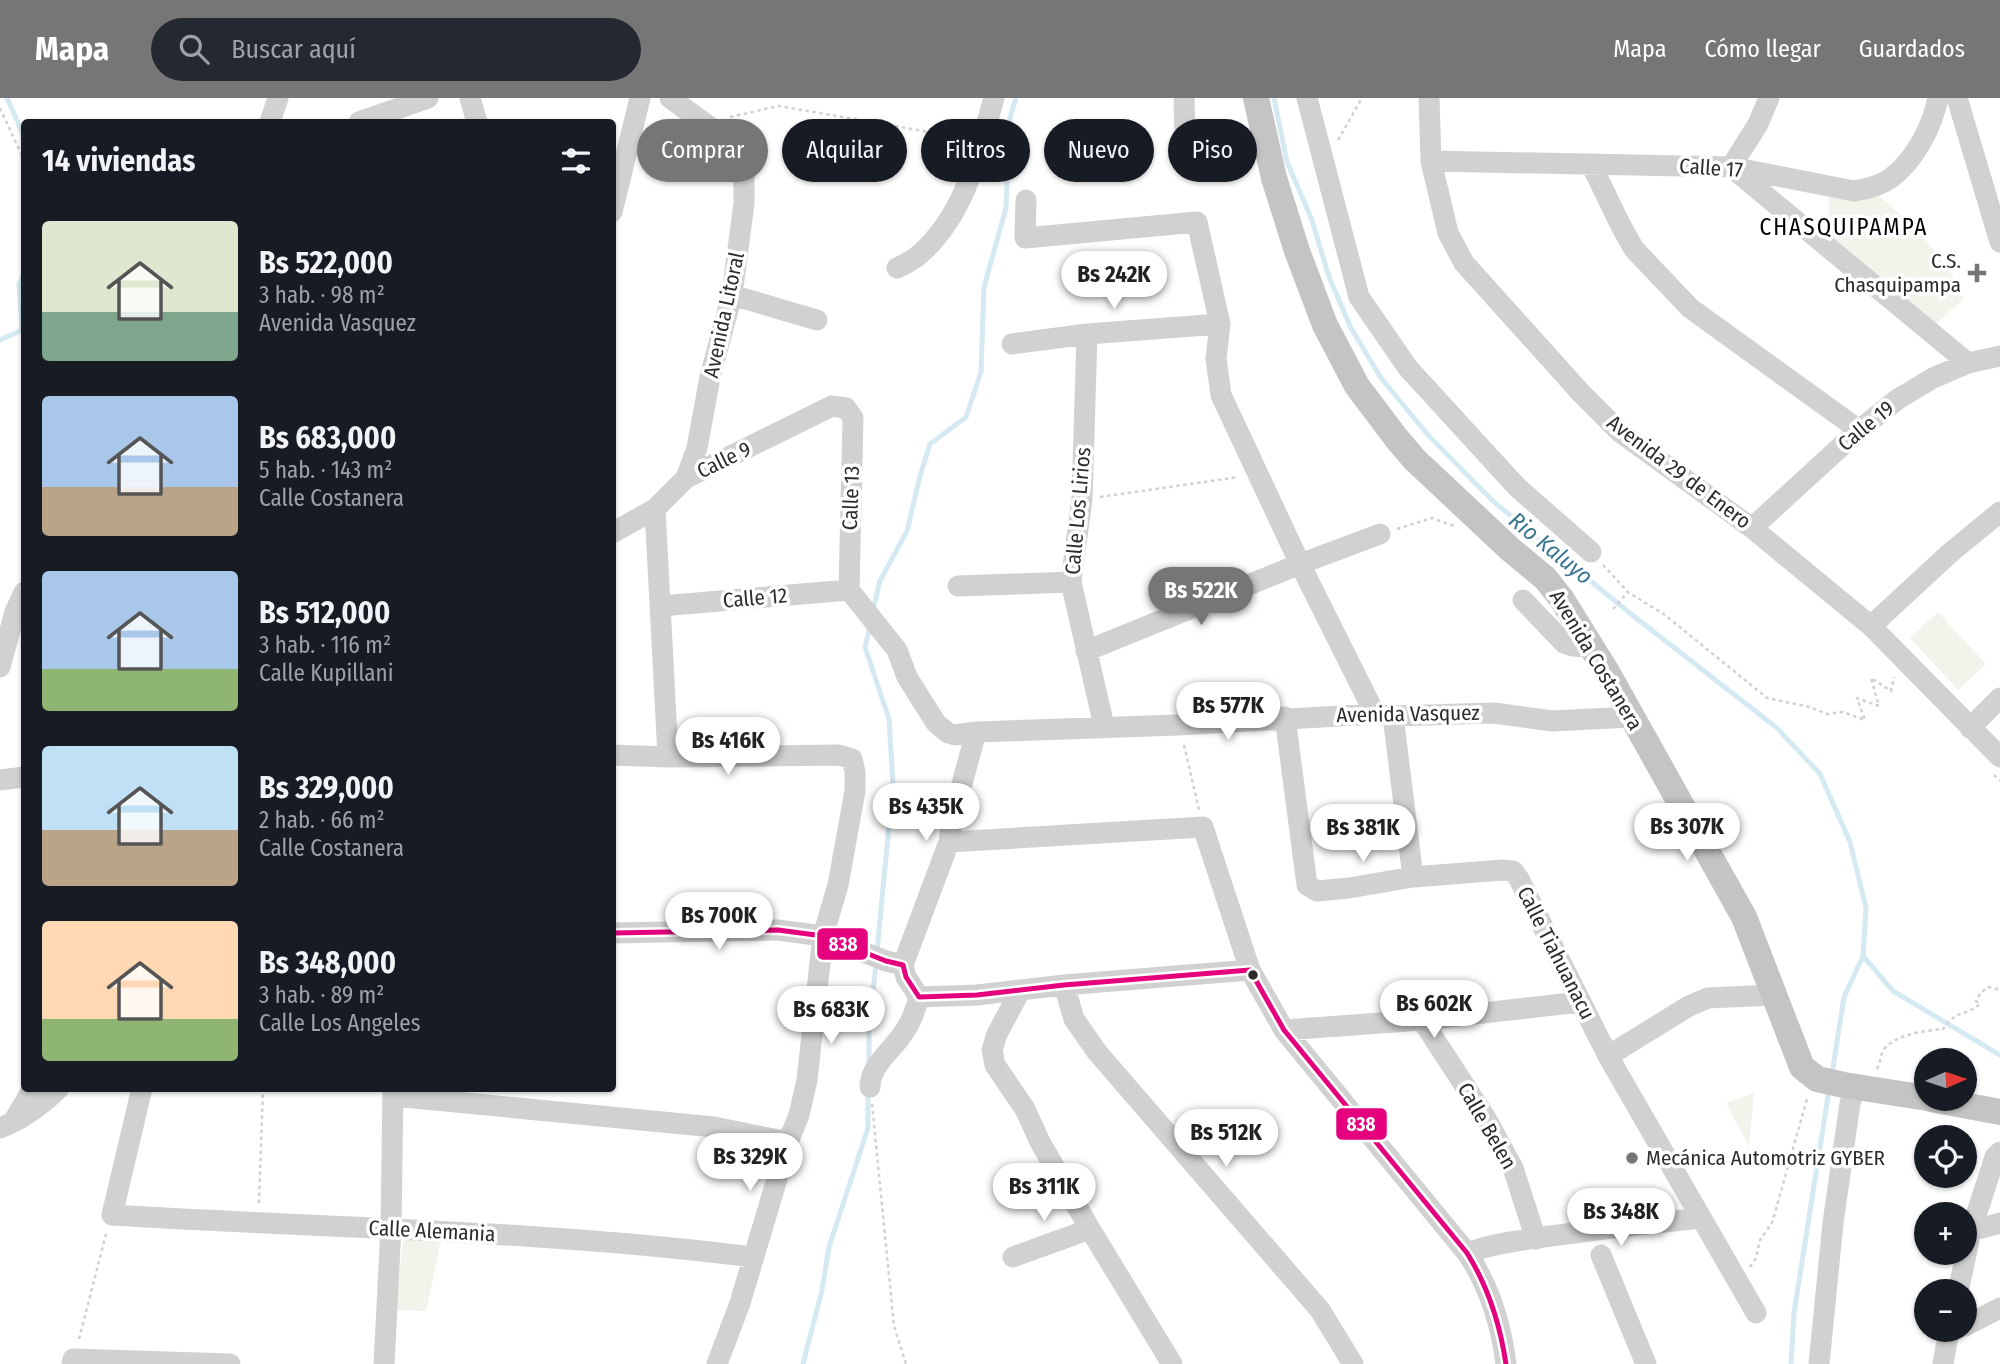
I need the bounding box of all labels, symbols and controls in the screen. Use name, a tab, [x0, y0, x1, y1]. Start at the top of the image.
search box	[151, 18, 641, 81]
text: Mapa	[35, 29, 109, 69]
icon: search	[175, 30, 213, 68]
text: Buscar aquí	[231, 34, 356, 65]
text: Mapa	[1613, 35, 1666, 63]
text: Cómo llegar	[1704, 35, 1821, 63]
text: Guardados	[1859, 35, 1965, 63]
chip: Comprar	[637, 119, 768, 182]
chip: Alquilar	[782, 119, 907, 182]
chip: Filtros	[921, 119, 1030, 182]
chip: Nuevo	[1044, 119, 1154, 182]
chip: Piso	[1168, 119, 1257, 182]
icon: filters	[557, 142, 595, 180]
text: 14 viviendas	[42, 143, 195, 179]
street label: Calle 17	[1678, 153, 1744, 183]
district label: CHASQUIPAMPA	[1760, 213, 1928, 241]
text: Bs 522,000	[259, 245, 393, 281]
place label: C.S. Chasquipampa	[1834, 248, 1961, 298]
icon: home	[98, 249, 182, 333]
street label: Avenida Litoral	[698, 249, 750, 380]
pin: Bs 242K	[1049, 252, 1179, 311]
text: Bs 242K	[1077, 260, 1151, 288]
marker: C.S. Chasquipampa	[1967, 263, 1987, 283]
text: 3 hab. · 98 m²	[259, 281, 385, 309]
text: Avenida Vasquez	[259, 309, 416, 337]
street label: Calle 19	[1833, 395, 1899, 457]
street label: Avenida 29 de Enero	[1602, 409, 1756, 535]
text: Bs 683,000	[259, 420, 396, 456]
icon: home	[98, 424, 182, 508]
street label: Calle 9	[693, 436, 755, 484]
street label: Calle Los Lirios	[1059, 446, 1097, 576]
text: 5 hab. · 143 m²	[259, 456, 392, 484]
street label: Calle 13	[837, 465, 865, 531]
text: Calle Costanera	[259, 484, 404, 512]
water label: Rio Kaluyo	[1503, 506, 1599, 590]
pin: Bs 522K	[1136, 568, 1266, 627]
text: Bs 522K	[1164, 576, 1238, 604]
street label: Calle 12	[722, 582, 788, 614]
street label: Avenida Costanera	[1544, 585, 1648, 735]
text: Bs 512,000	[259, 595, 390, 631]
icon: home	[98, 599, 182, 683]
text: 3 hab. · 116 m²	[259, 631, 391, 659]
text: Calle Kupillani	[259, 659, 394, 687]
pin: Bs 577K	[1163, 682, 1293, 742]
text: Bs 577K	[1192, 691, 1264, 719]
street label: Avenida Vasquez	[1336, 700, 1480, 728]
pin: Bs 416K	[663, 718, 793, 777]
text: Bs 416K	[691, 726, 765, 754]
text: Bs 329,000	[259, 770, 394, 806]
icon: home	[98, 774, 182, 858]
pin: Bs 435K	[861, 784, 991, 843]
text: Bs 435K	[889, 792, 963, 820]
pin: Bs 381K	[1298, 804, 1428, 864]
pin: Bs 307K	[1622, 804, 1752, 863]
text: 2 hab. · 66 m²	[259, 806, 385, 834]
text: Bs 307K	[1650, 812, 1724, 840]
text: Bs 381K	[1326, 813, 1400, 841]
text: Calle Costanera	[259, 834, 404, 862]
street label: Calle Tiahuanacu	[1511, 882, 1601, 1024]
pin: Bs 700K	[654, 892, 784, 952]
text: Bs 700K	[681, 901, 757, 929]
line badge: 838	[816, 927, 869, 961]
text: 838	[828, 933, 858, 956]
text: Bs 348,000	[259, 945, 396, 981]
icon: home	[98, 949, 182, 1033]
unlabelled marker	[1246, 968, 1260, 982]
text: 3 hab. · 89 m²	[259, 981, 384, 1009]
pin: Bs 602K	[1369, 981, 1499, 1040]
pin: Bs 683K	[766, 986, 896, 1046]
text: Bs 602K	[1396, 989, 1472, 1017]
text: Bs 683K	[793, 995, 869, 1023]
text: Calle Los Angeles	[259, 1009, 420, 1037]
north arrow	[1914, 1048, 1978, 1111]
map controls	[1914, 1048, 1977, 1342]
street label: Calle Belen	[1452, 1078, 1522, 1174]
line badge: 838	[1335, 1107, 1388, 1141]
pin: Bs 512K	[1161, 1110, 1291, 1169]
text: 838	[1346, 1113, 1376, 1136]
text: Bs 512K	[1190, 1118, 1262, 1146]
button: locate	[1914, 1125, 1977, 1188]
pin: Bs 329K	[685, 1134, 815, 1193]
text: Bs 329K	[713, 1142, 787, 1170]
place label: Mecánica Automotriz GYBER	[1646, 1145, 1886, 1171]
marker: Mecánica Automotriz GYBER	[1624, 1150, 1640, 1166]
pin: Bs 311K	[979, 1164, 1109, 1223]
text: Bs 311K	[1009, 1172, 1079, 1200]
pin: Bs 348K	[1556, 1188, 1686, 1248]
text: Bs 348K	[1583, 1197, 1659, 1225]
button: +	[1914, 1202, 1977, 1265]
street label: Calle Alemania	[368, 1215, 496, 1247]
button: −	[1914, 1279, 1977, 1342]

